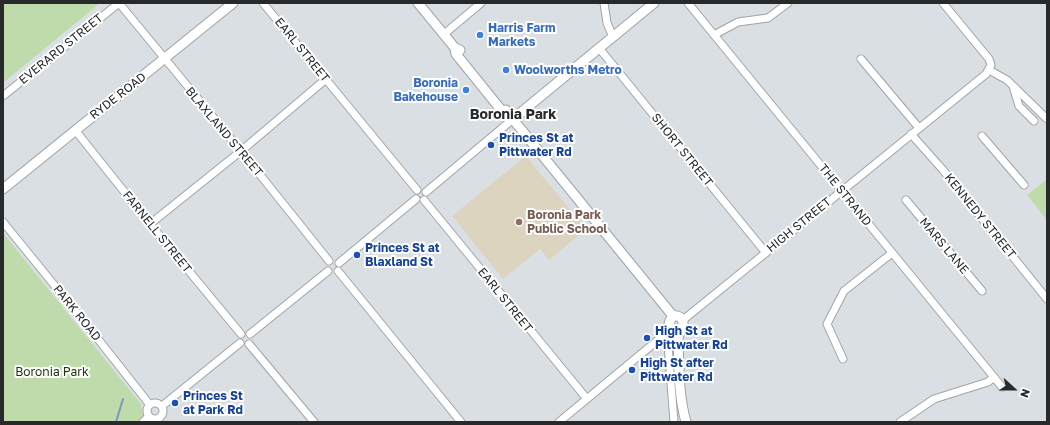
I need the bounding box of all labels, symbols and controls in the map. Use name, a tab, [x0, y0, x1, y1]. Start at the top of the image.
street label: EVERARD STREET	[16, 11, 106, 87]
street label: EARL STREET	[272, 15, 332, 85]
place label: Harris Farm Markets	[488, 21, 555, 49]
marker: Harris Farm Markets	[475, 30, 485, 40]
place label: Woolworths Metro	[514, 63, 622, 77]
marker: Woolworths Metro	[501, 65, 511, 75]
street label: RYDE ROAD	[87, 70, 149, 122]
place label: Boronia Bakehouse	[393, 76, 458, 104]
street label: BLAXLAND STREET	[182, 84, 266, 180]
marker: Boronia Bakehouse	[461, 85, 471, 95]
district label: Boronia Park	[470, 107, 556, 123]
street label: SHORT STREET	[648, 111, 716, 189]
place label: Princes St at Pittwater Rd	[499, 131, 573, 159]
marker: Princes St at Pittwater Rd	[486, 140, 496, 150]
street label: THE STRAND	[816, 161, 874, 229]
street label: KENNEDY STREET	[941, 171, 1019, 261]
street label: FARNELL STREET	[120, 188, 194, 276]
street label: HIGH STREET	[764, 195, 834, 255]
place label: Boronia Park Public School	[527, 208, 607, 236]
street label: MARS LANE	[916, 215, 972, 277]
marker: Boronia Park Public School	[514, 217, 524, 227]
place label: Princes St at Blaxland St	[365, 241, 439, 269]
marker: Princes St at Blaxland St	[352, 250, 362, 260]
street label: EARL STREET	[475, 265, 535, 335]
street label: PARK ROAD	[50, 282, 104, 344]
place label: High St at Pittwater Rd	[655, 324, 728, 352]
marker: High St at Pittwater Rd	[642, 333, 652, 343]
place label: High St after Pittwater Rd	[640, 356, 714, 384]
park label: Boronia Park	[15, 365, 89, 379]
marker: High St after Pittwater Rd	[627, 365, 637, 375]
north arrow	[994, 369, 1034, 409]
text: N	[1018, 387, 1033, 400]
place label: Princes St at Park Rd	[183, 389, 243, 417]
marker: Princes St at Park Rd	[170, 398, 180, 408]

